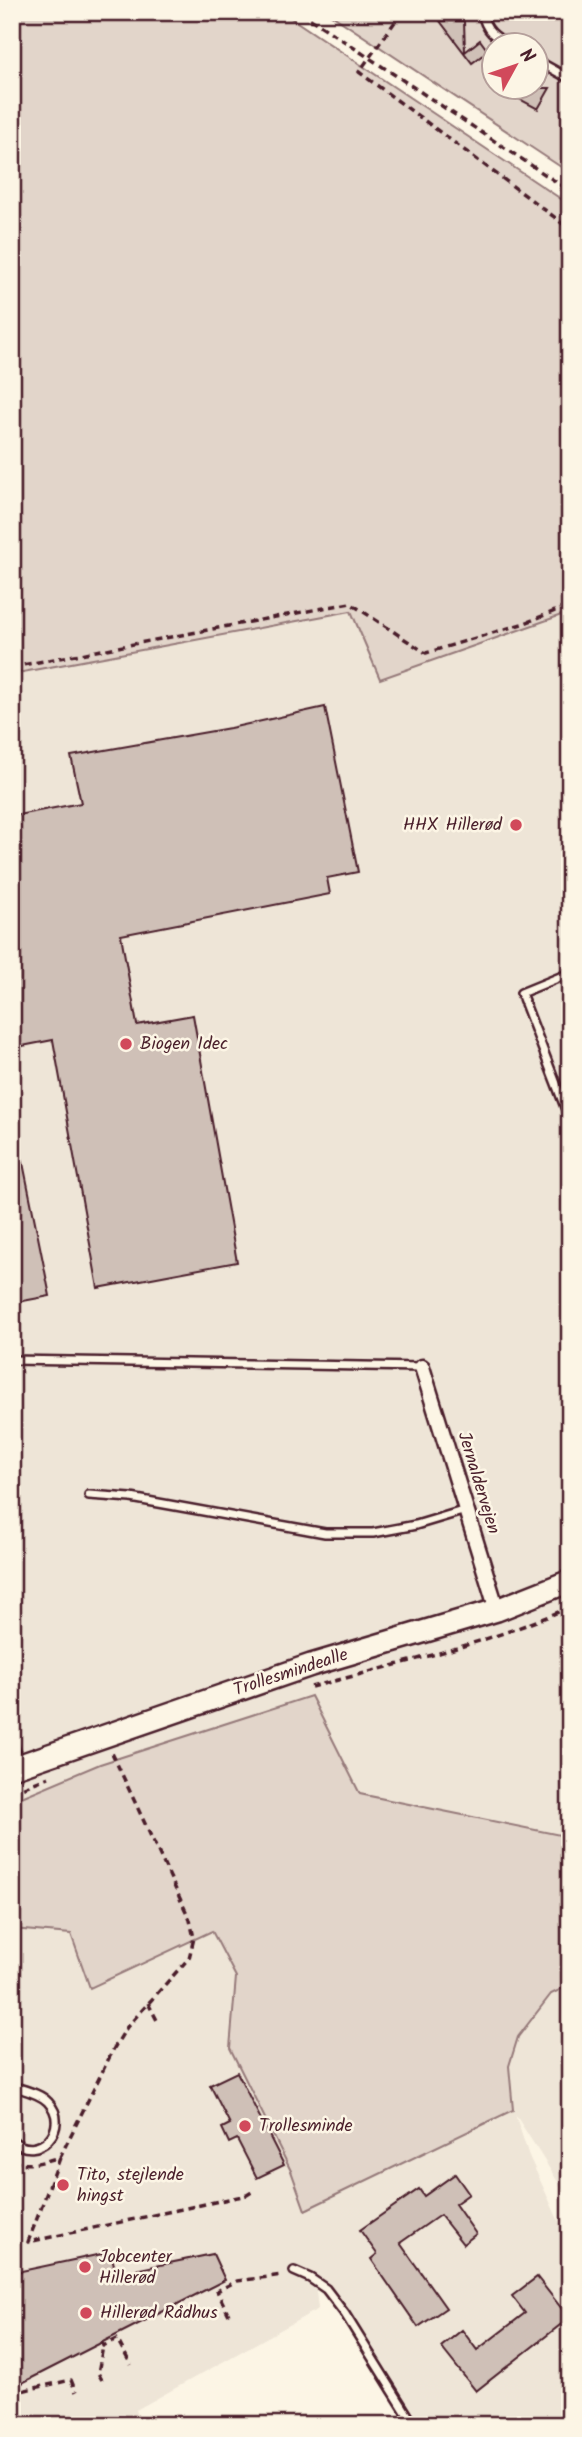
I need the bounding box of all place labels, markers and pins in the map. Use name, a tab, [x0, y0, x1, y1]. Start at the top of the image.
place label: HHX Hillerød	[403, 811, 503, 840]
marker: HHX Hillerød	[508, 817, 524, 833]
place label: Biogen Idec	[140, 1030, 228, 1059]
marker: Biogen Idec	[118, 1036, 134, 1052]
place label: Trollesminde	[259, 2112, 353, 2141]
marker: Trollesminde	[237, 2118, 253, 2134]
place label: Tito, stejlende hingst	[77, 2161, 184, 2211]
marker: Tito, stejlende hingst	[55, 2177, 71, 2193]
place label: Jobcenter Hillerød	[99, 2243, 173, 2293]
marker: Jobcenter Hillerød	[77, 2259, 93, 2275]
place label: Hillerød Rådhus	[100, 2299, 218, 2328]
marker: Hillerød Rådhus	[78, 2305, 94, 2321]

